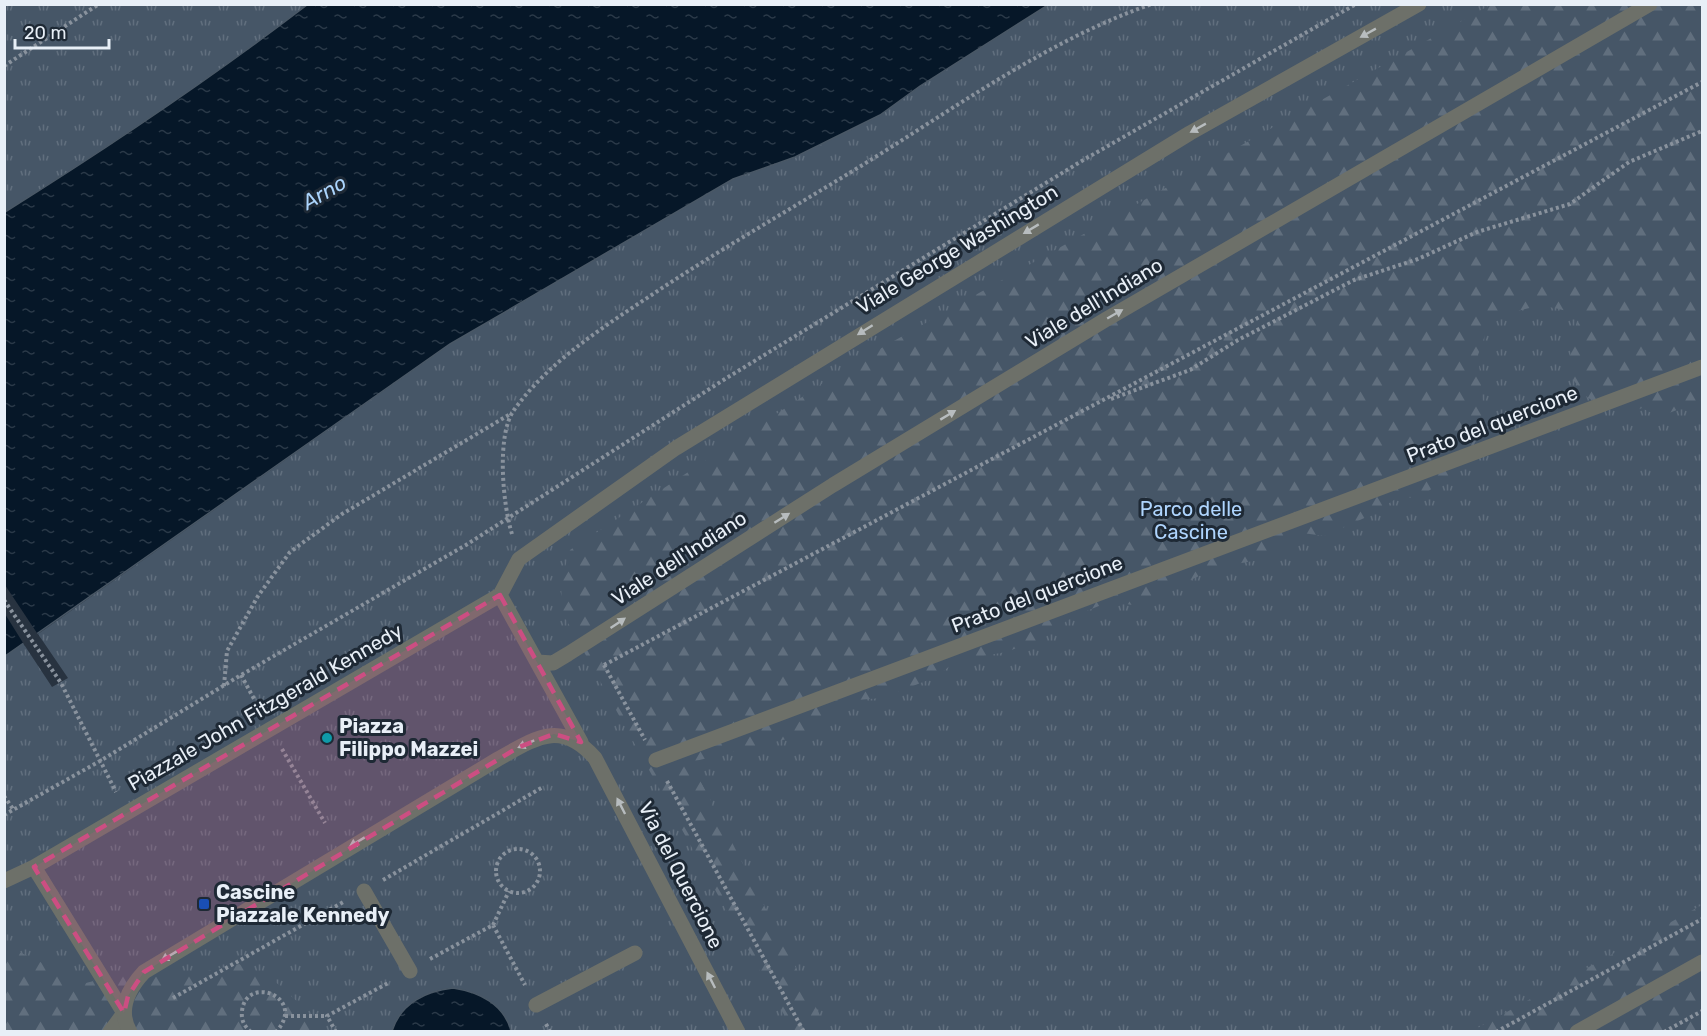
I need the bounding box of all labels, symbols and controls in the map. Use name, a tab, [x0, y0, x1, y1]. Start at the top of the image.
scale bar	[15, 12, 110, 50]
text: 20 m	[24, 22, 66, 44]
one-way arrow	[1359, 28, 1376, 38]
one-way arrow	[1190, 123, 1206, 134]
water label: Arno	[297, 169, 351, 215]
street label: Viale George Washington	[852, 179, 1062, 319]
one-way arrow	[1023, 223, 1039, 234]
street label: Viale dell'Indiano	[1021, 253, 1167, 353]
one-way arrow	[1107, 309, 1123, 320]
one-way arrow	[856, 325, 873, 336]
street label: Prato del quercione	[1403, 380, 1581, 468]
one-way arrow	[940, 410, 956, 421]
park label: Parco delle Cascine	[1140, 497, 1242, 544]
street label: Viale dell'Indiano	[607, 505, 751, 611]
one-way arrow	[774, 512, 790, 523]
street label: Prato del quercione	[948, 550, 1126, 638]
street label: Piazzale John Fitzgerald Kennedy	[123, 618, 407, 796]
one-way arrow	[610, 618, 626, 629]
place label: Piazza Filippo Mazzei	[339, 714, 478, 761]
marker: Piazza Filippo Mazzei	[320, 731, 334, 745]
one-way arrow	[516, 739, 534, 749]
one-way arrow	[617, 798, 626, 815]
street label: Via del Quercione	[634, 798, 728, 952]
one-way arrow	[349, 837, 365, 848]
place label: Cascine Piazzale Kennedy	[216, 880, 390, 927]
marker: Cascine Piazzale Kennedy	[197, 897, 211, 911]
one-way arrow	[161, 951, 177, 962]
one-way arrow	[706, 971, 716, 988]

